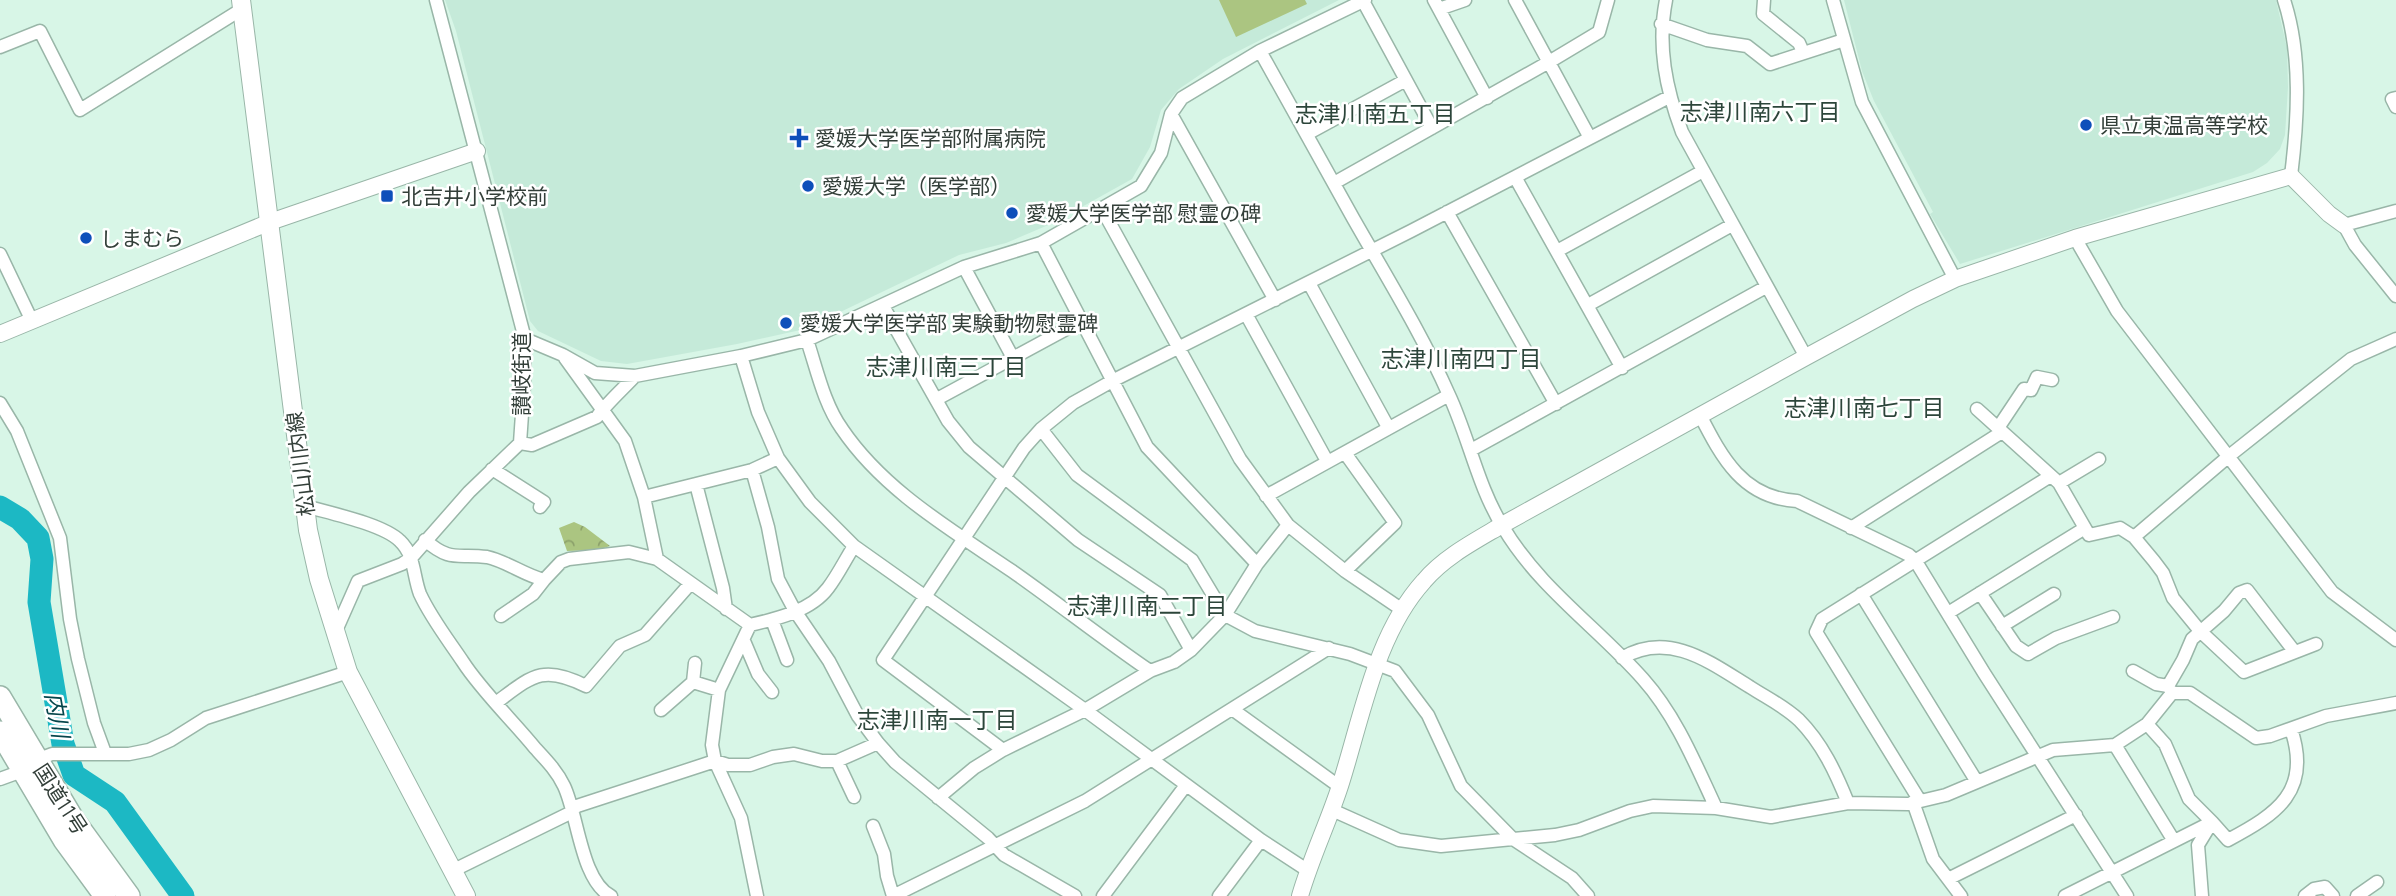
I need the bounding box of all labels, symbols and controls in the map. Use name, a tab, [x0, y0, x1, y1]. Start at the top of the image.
district label: 志津川南六丁目	[1680, 95, 1841, 127]
district label: 志津川南五丁目	[1295, 97, 1456, 129]
place label: 県立東温高等学校	[2100, 111, 2268, 139]
marker: 県立東温高等学校	[2078, 117, 2094, 133]
place label: 愛媛大学医学部附属病院	[815, 124, 1046, 152]
marker: 愛媛大学医学部附属病院	[789, 128, 809, 148]
place label: 愛媛大学（医学部）	[822, 172, 1011, 200]
marker: 愛媛大学（医学部）	[800, 178, 816, 194]
place label: 北吉井小学校前	[401, 182, 548, 210]
marker: 北吉井小学校前	[379, 188, 395, 204]
place label: 愛媛大学医学部 慰霊の碑	[1026, 199, 1261, 227]
marker: 愛媛大学医学部 慰霊の碑	[1004, 205, 1020, 221]
place label: しまむら	[100, 224, 184, 252]
marker: しまむら	[78, 230, 94, 246]
place label: 愛媛大学医学部 実験動物慰霊碑	[800, 309, 1098, 337]
marker: 愛媛大学医学部 実験動物慰霊碑	[778, 315, 794, 331]
street label: 讃岐街道	[507, 332, 535, 416]
district label: 志津川南四丁目	[1381, 342, 1542, 374]
district label: 志津川南三丁目	[866, 350, 1027, 382]
district label: 志津川南七丁目	[1784, 391, 1945, 423]
street label: 松山川内線	[280, 410, 320, 518]
district label: 志津川南二丁目	[1067, 589, 1228, 621]
water label: 内川	[38, 690, 78, 743]
district label: 志津川南一丁目	[857, 703, 1018, 735]
street label: 国道11号	[28, 758, 94, 840]

